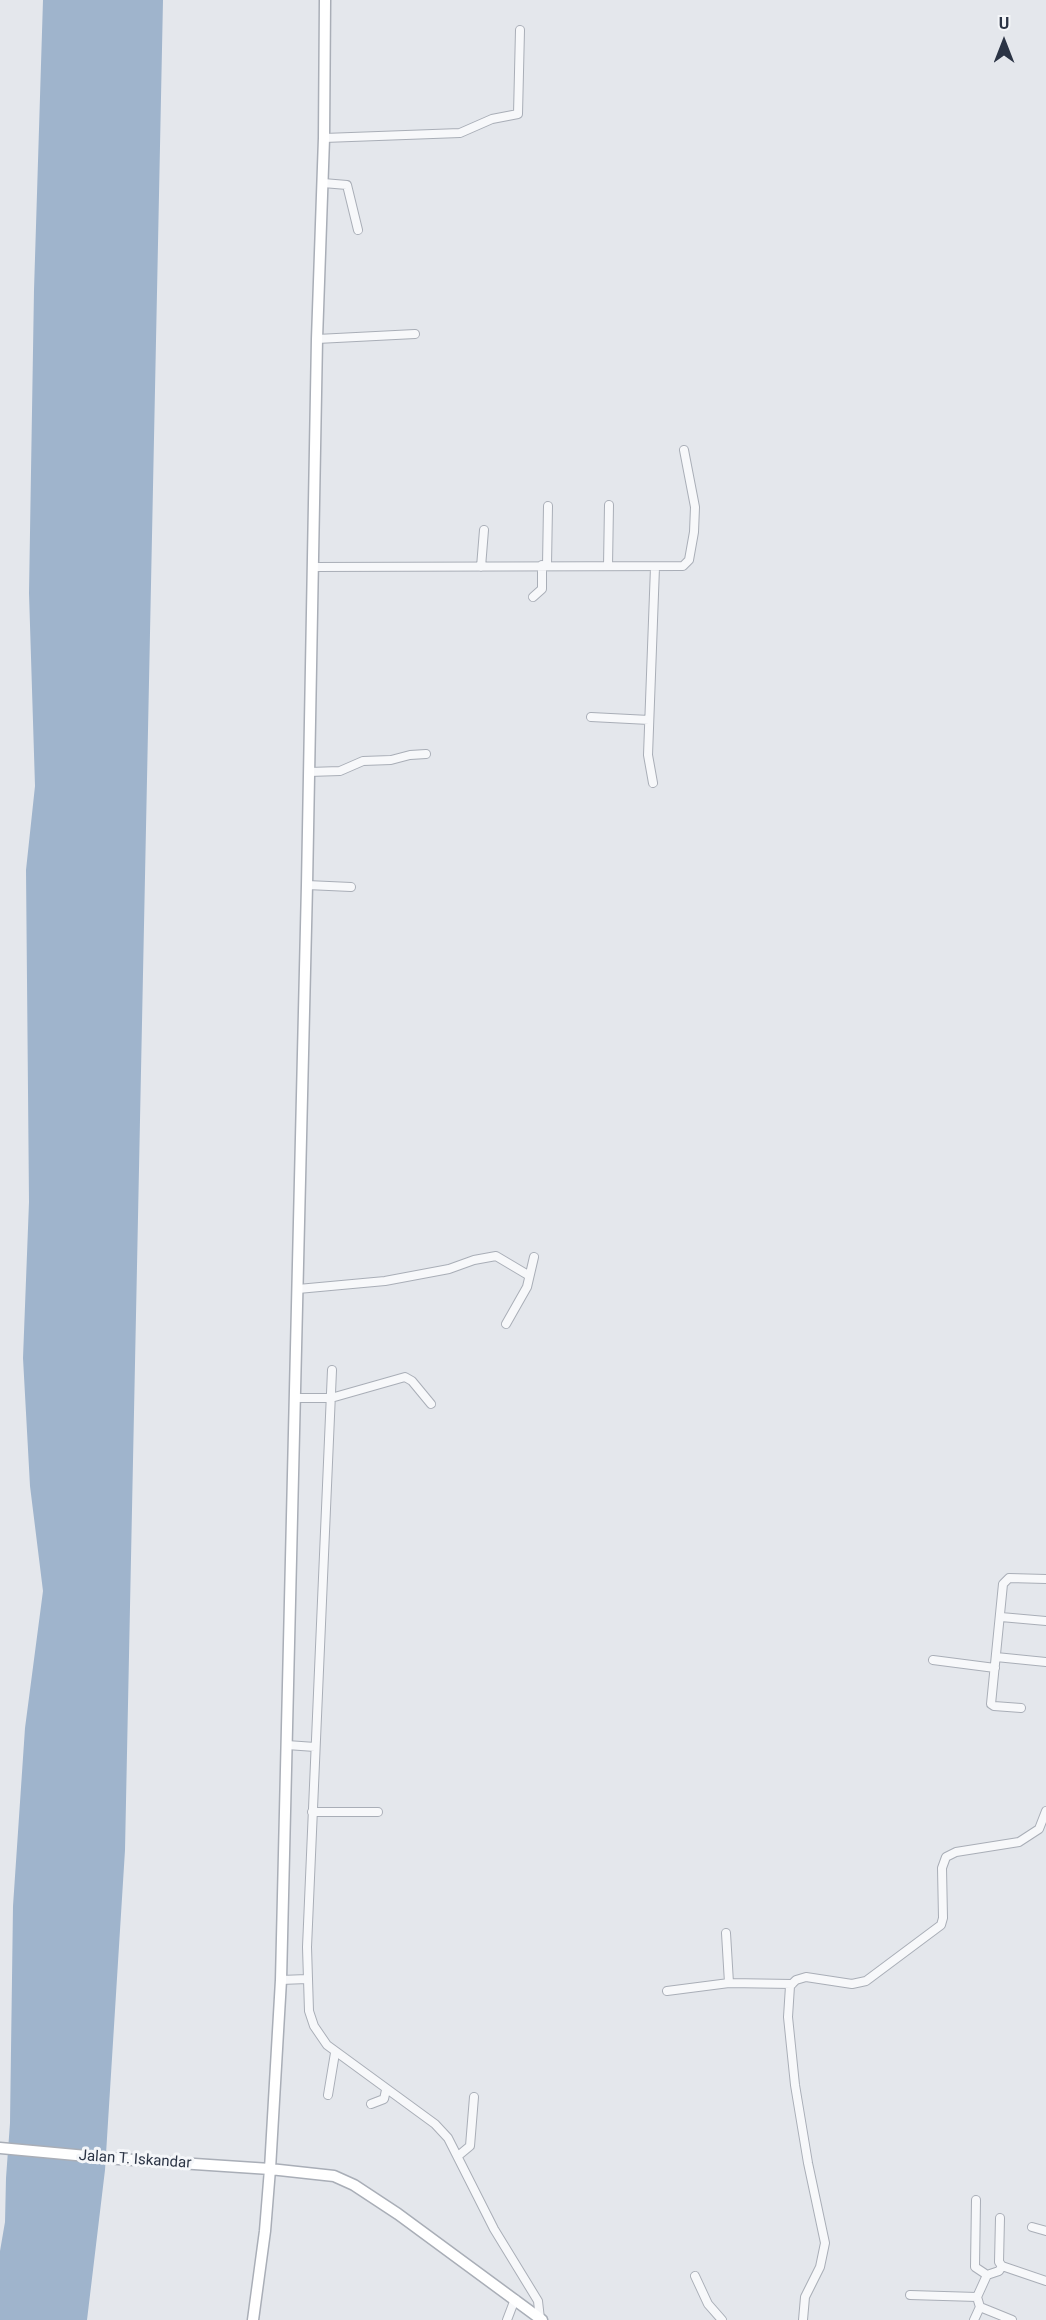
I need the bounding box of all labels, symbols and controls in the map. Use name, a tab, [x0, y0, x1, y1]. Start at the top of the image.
north arrow	[974, 12, 1034, 72]
text: U	[999, 14, 1009, 33]
street label: Jalan T. Iskandar	[78, 2147, 192, 2173]

